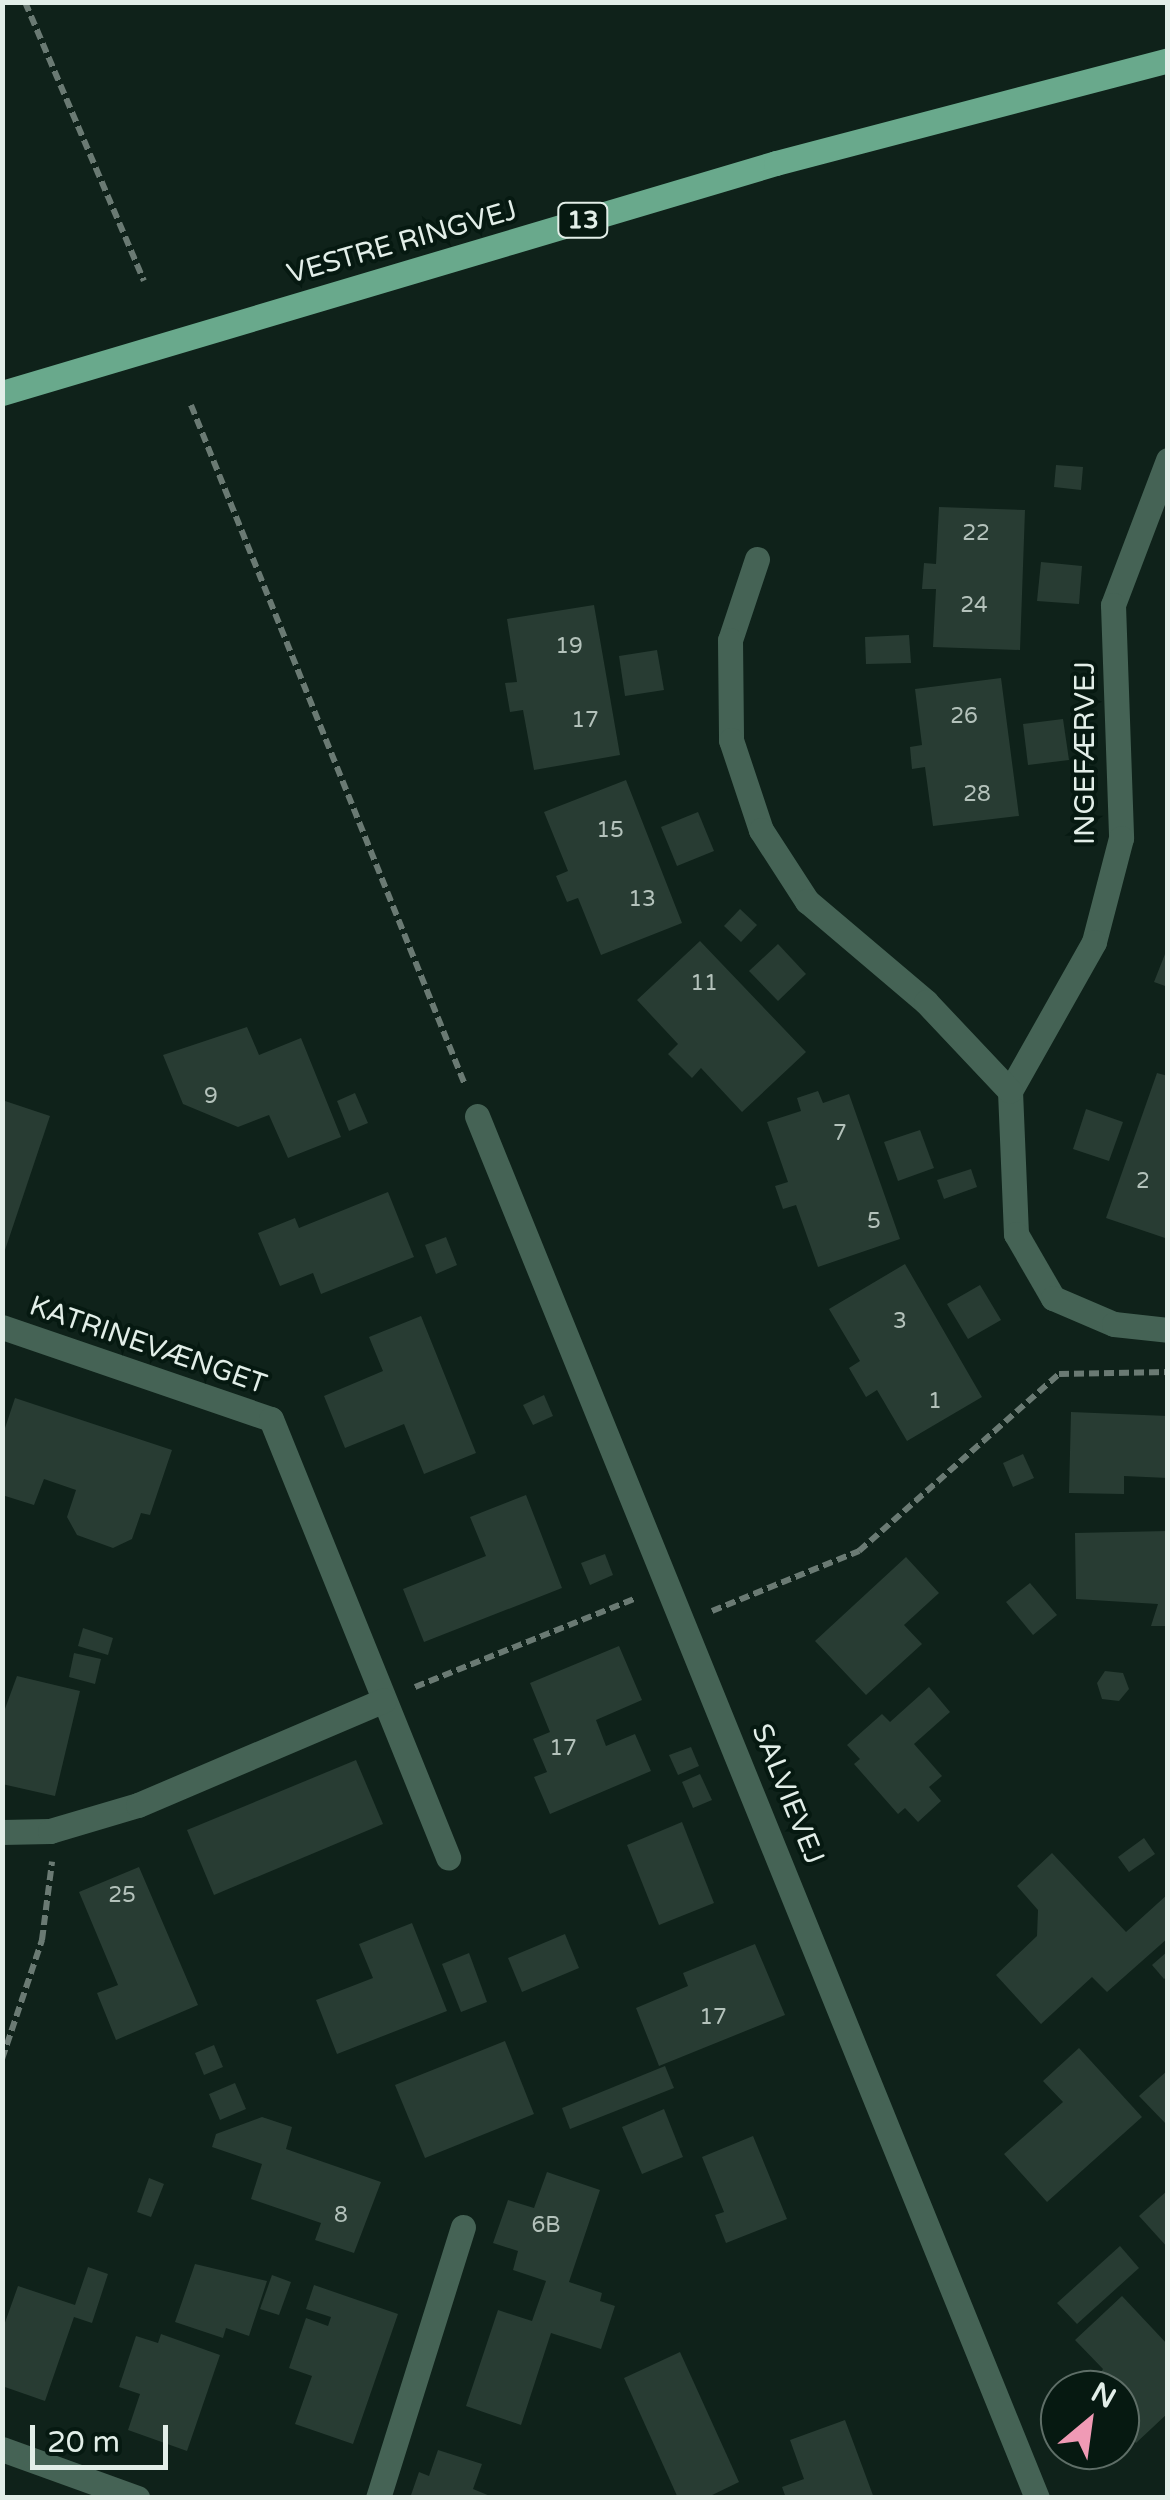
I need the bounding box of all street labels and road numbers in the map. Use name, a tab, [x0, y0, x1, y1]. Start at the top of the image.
street label: VESTRE RINGVEJ	[283, 193, 521, 291]
road number: 13	[556, 200, 610, 240]
street label: INGEFÆRVEJ	[1068, 661, 1102, 845]
street label: KATRINEVÆNGET	[25, 1289, 271, 1401]
street label: SALVIEVEJ	[745, 1719, 831, 1869]

